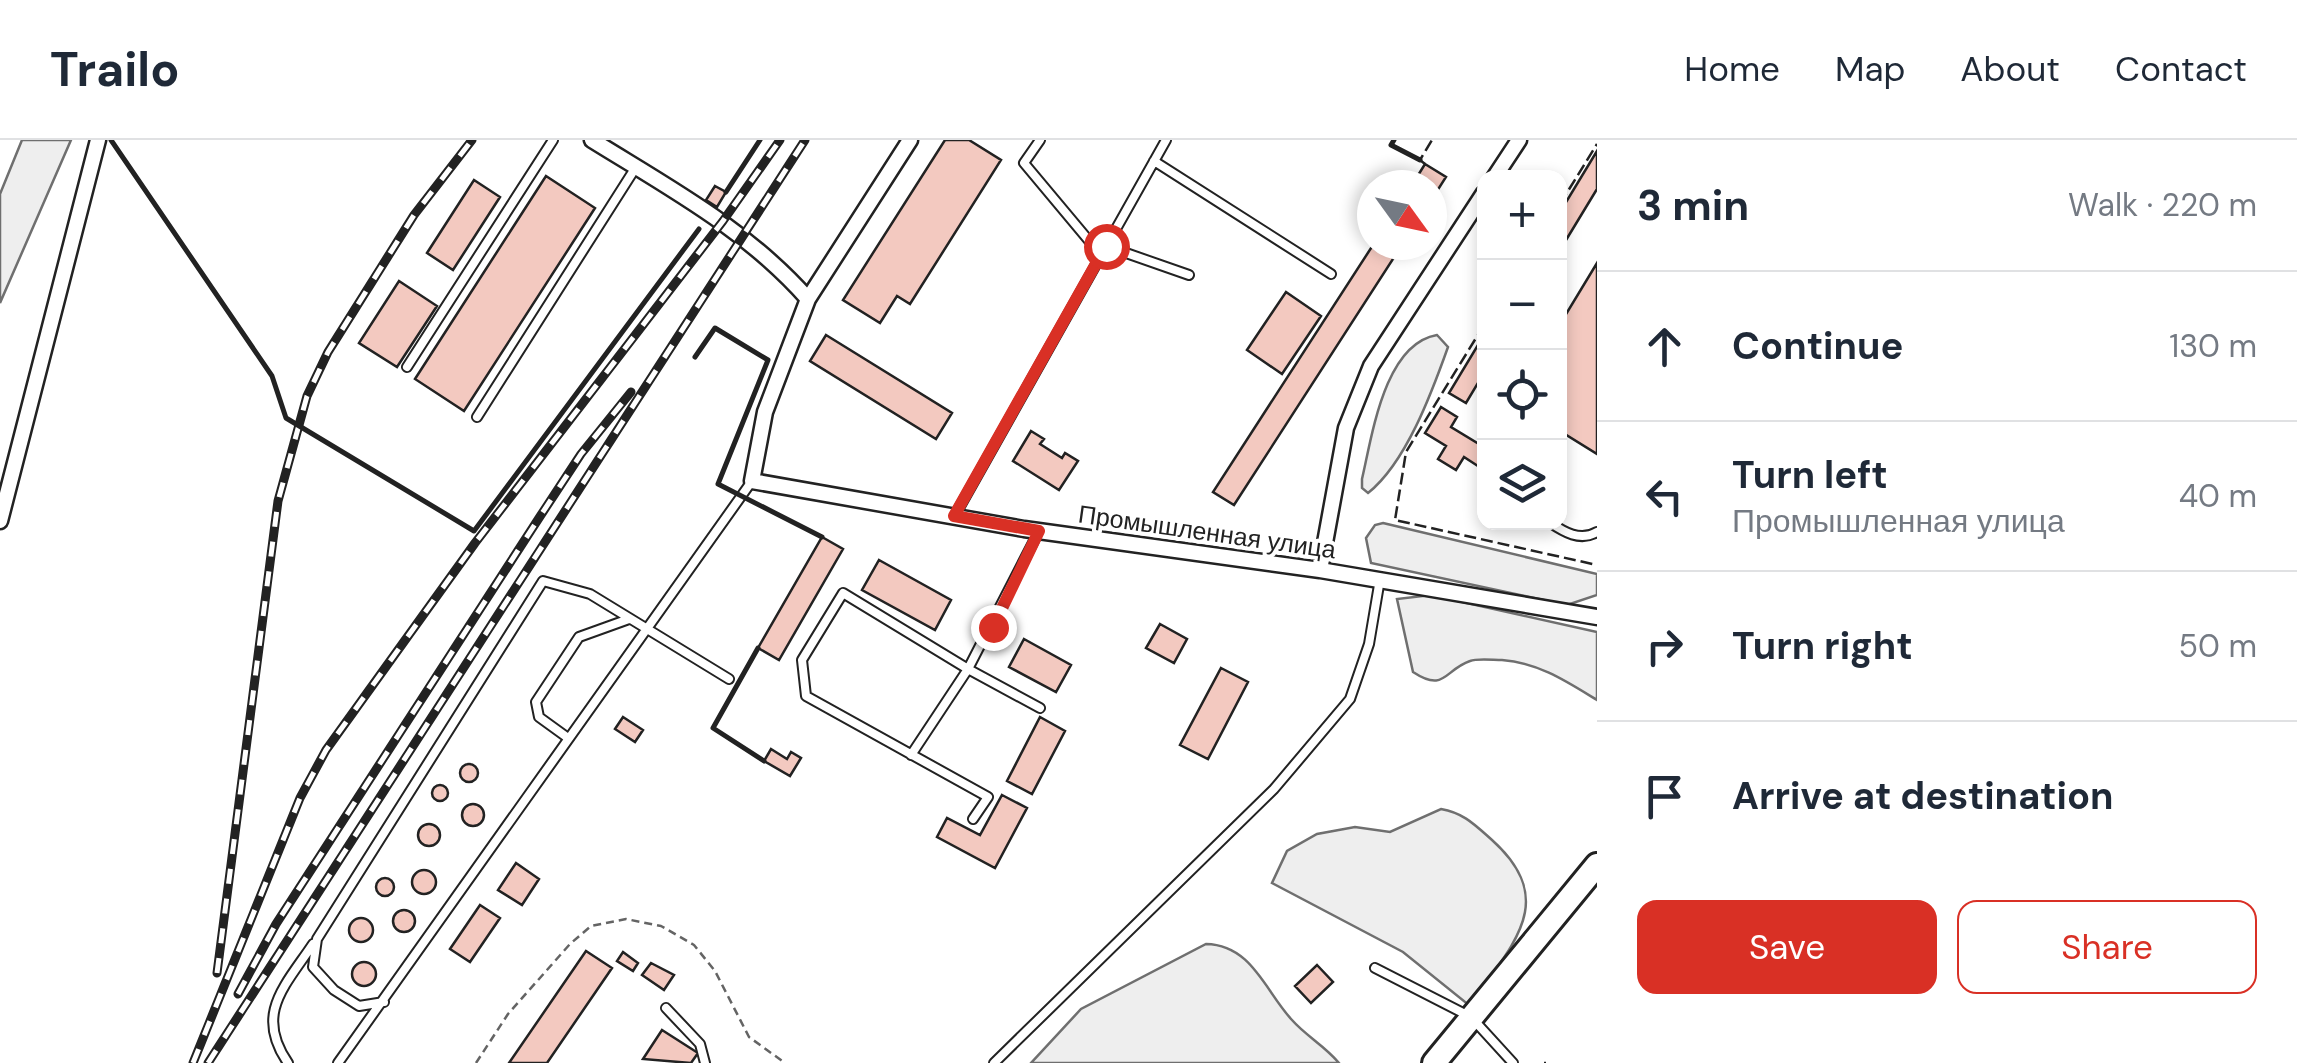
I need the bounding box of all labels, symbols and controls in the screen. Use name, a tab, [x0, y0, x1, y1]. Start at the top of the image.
text: Trailo	[50, 38, 179, 101]
text: Home	[1684, 46, 1780, 92]
text: Map	[1835, 46, 1905, 92]
text: About	[1960, 46, 2060, 92]
text: Contact	[2115, 46, 2247, 92]
north arrow	[1357, 170, 1447, 260]
map controls	[1477, 170, 1567, 530]
button: +	[1477, 170, 1567, 260]
text: 3 min	[1637, 178, 1749, 233]
text: Walk · 220 m	[2068, 184, 2257, 226]
route start	[1084, 224, 1130, 270]
button: −	[1477, 260, 1567, 350]
icon: ahead	[1637, 319, 1692, 374]
text: Continue	[1732, 321, 1903, 371]
text: 130 m	[2169, 325, 2257, 367]
button: locate	[1477, 350, 1567, 440]
button: layers	[1477, 440, 1567, 530]
text: Turn left	[1732, 450, 1888, 500]
icon: left	[1637, 469, 1692, 524]
text: 40 m	[2179, 475, 2257, 517]
street label: Промышленная улица	[1076, 498, 1338, 566]
text: Промышленная улица	[1732, 500, 2065, 542]
route end	[971, 605, 1017, 651]
icon: right	[1637, 619, 1692, 674]
text: Turn right	[1732, 621, 1913, 671]
text: 50 m	[2179, 625, 2257, 667]
icon: arrive	[1637, 769, 1692, 824]
text: Arrive at destination	[1732, 771, 2114, 821]
button: Save	[1637, 900, 1937, 994]
button: Share	[1957, 900, 2257, 994]

